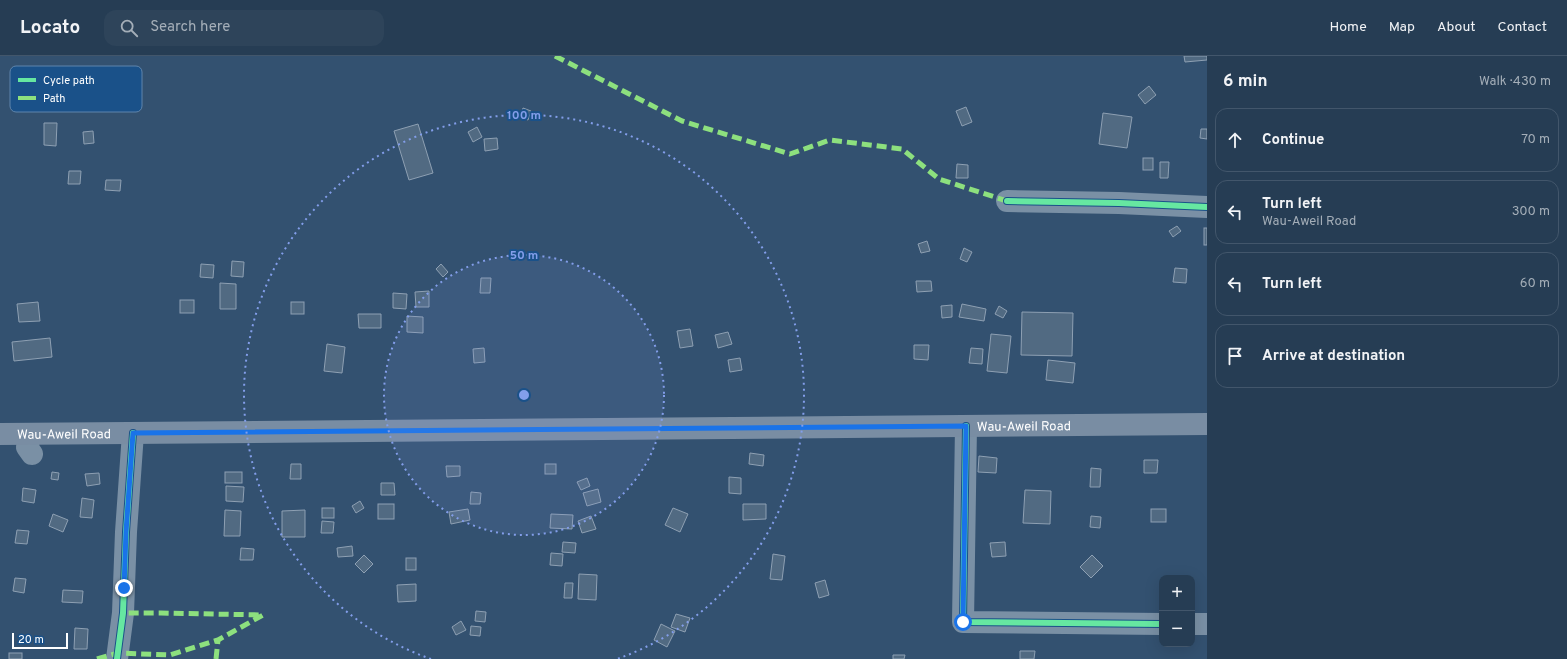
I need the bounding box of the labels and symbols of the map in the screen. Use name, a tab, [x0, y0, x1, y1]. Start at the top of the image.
legend	[10, 66, 142, 112]
text: Cycle path	[43, 74, 95, 88]
text: Path	[43, 92, 65, 106]
text: 100 m	[507, 108, 541, 124]
text: 50 m	[510, 248, 538, 264]
centre of rings	[517, 388, 531, 402]
street label: Wau-Aweil Road	[977, 419, 1071, 436]
street label: Wau-Aweil Road	[17, 427, 111, 444]
route end	[115, 579, 133, 597]
route start	[954, 613, 972, 631]
scale bar	[12, 631, 68, 650]

